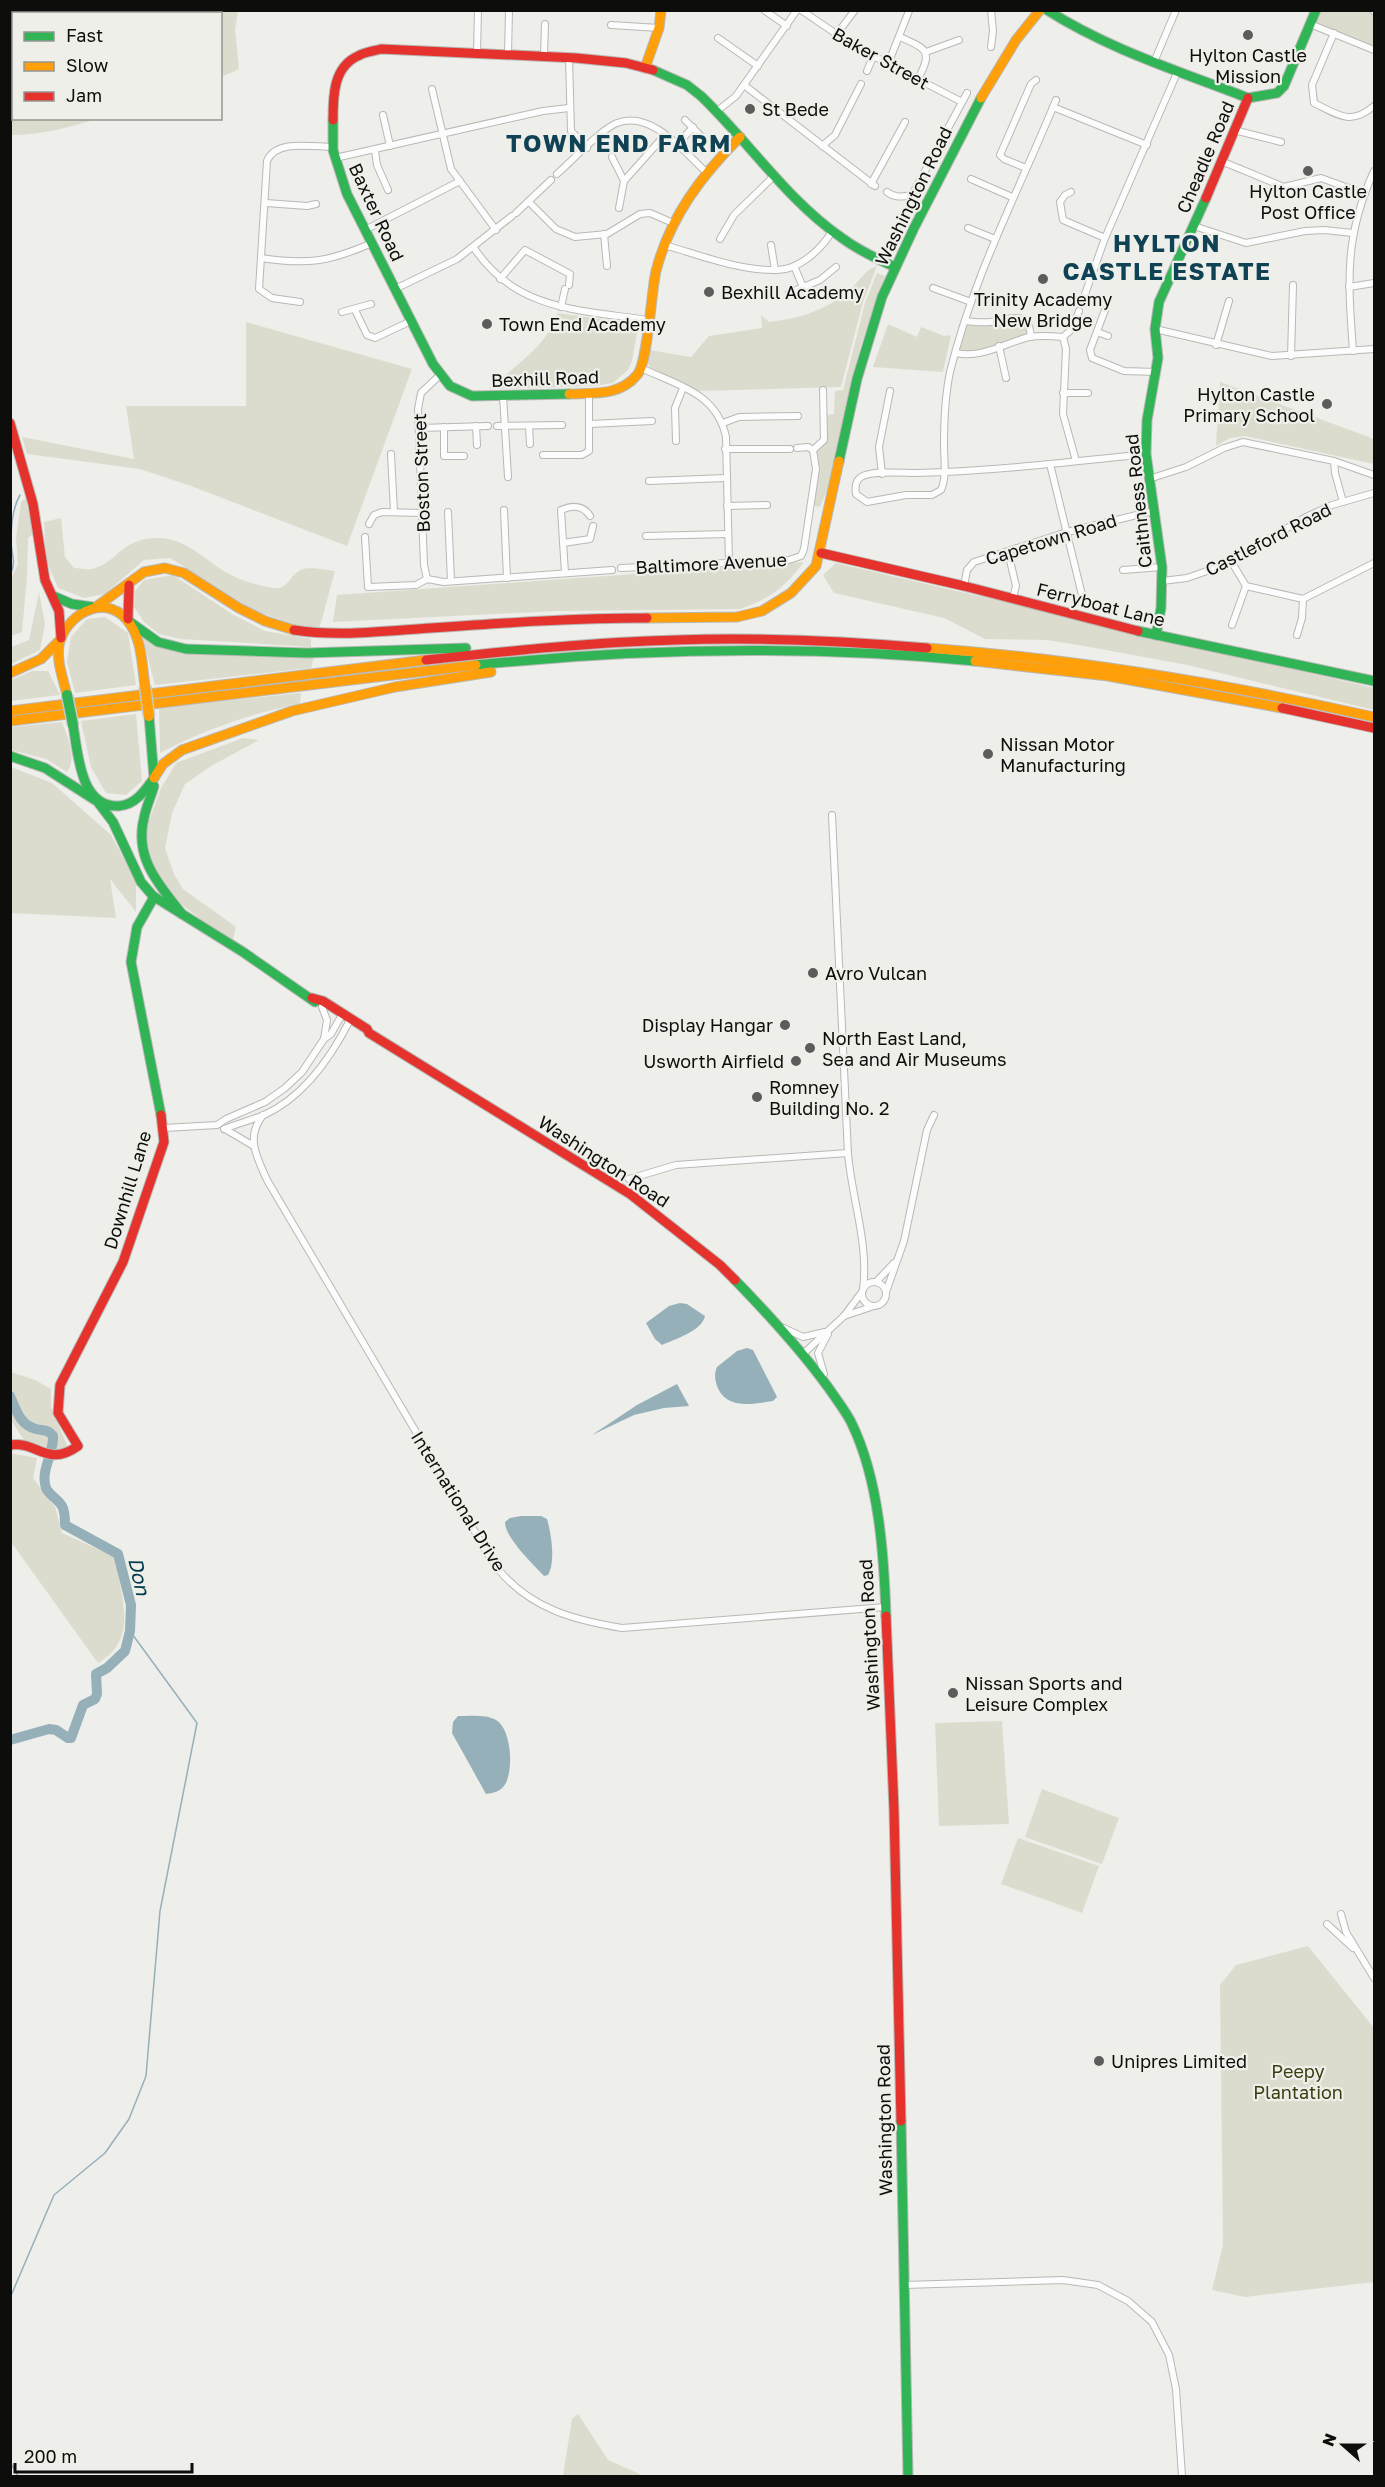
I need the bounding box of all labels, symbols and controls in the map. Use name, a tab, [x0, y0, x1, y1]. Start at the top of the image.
legend	[12, 12, 222, 120]
street label: Baker Street	[829, 22, 933, 94]
text: Fast	[66, 24, 103, 46]
marker: Hylton Castle Mission	[1241, 28, 1255, 42]
place label: Hylton Castle Mission	[1189, 44, 1307, 87]
text: Slow	[66, 54, 109, 76]
text: Jam	[66, 84, 102, 106]
place label: St Bede	[762, 98, 829, 120]
street label: Cheadle Road	[1172, 98, 1238, 216]
marker: St Bede	[743, 102, 757, 116]
street label: Washington Road	[870, 123, 956, 269]
district label: TOWN END FARM	[506, 128, 732, 157]
street label: Baxter Road	[345, 159, 409, 265]
marker: Hylton Castle Post Office	[1301, 164, 1315, 178]
place label: Hylton Castle Post Office	[1249, 180, 1367, 223]
district label: HYLTON CASTLE ESTATE	[1062, 228, 1272, 285]
marker: Trinity Academy New Bridge	[1036, 272, 1050, 286]
place label: Bexhill Academy	[721, 281, 864, 303]
marker: Bexhill Academy	[702, 285, 716, 299]
place label: Trinity Academy New Bridge	[974, 288, 1112, 331]
place label: Town End Academy	[499, 313, 666, 335]
marker: Town End Academy	[480, 317, 494, 331]
street label: Bexhill Road	[491, 365, 599, 391]
place label: Hylton Castle Primary School	[1183, 383, 1315, 426]
marker: Hylton Castle Primary School	[1320, 397, 1334, 411]
street label: Boston Street	[408, 413, 434, 533]
street label: Caithness Road	[1120, 433, 1156, 569]
street label: Castleford Road	[1201, 498, 1335, 580]
street label: Capetown Road	[983, 509, 1119, 569]
street label: Baltimore Avenue	[635, 548, 787, 578]
street label: Ferryboat Lane	[1035, 577, 1167, 631]
place label: Nissan Motor Manufacturing	[1000, 733, 1126, 776]
marker: Nissan Motor Manufacturing	[981, 747, 995, 761]
place label: Avro Vulcan	[825, 962, 927, 984]
marker: Avro Vulcan	[806, 966, 820, 980]
place label: Display Hangar	[642, 1014, 773, 1036]
marker: Display Hangar	[778, 1018, 792, 1032]
place label: North East Land, Sea and Air Museums	[822, 1027, 1007, 1070]
marker: North East Land, Sea and Air Museums	[803, 1041, 817, 1055]
place label: Usworth Airfield	[643, 1050, 784, 1072]
marker: Usworth Airfield	[789, 1054, 803, 1068]
place label: Romney Building No. 2	[769, 1076, 889, 1119]
marker: Romney Building No. 2	[750, 1090, 764, 1104]
street label: Washington Road	[534, 1110, 674, 1212]
street label: Downhill Lane	[99, 1128, 155, 1252]
street label: International Drive	[407, 1427, 511, 1575]
water label: Don	[124, 1555, 156, 1598]
street label: Washington Road	[854, 1559, 884, 1711]
place label: Nissan Sports and Leisure Complex	[965, 1672, 1123, 1715]
marker: Nissan Sports and Leisure Complex	[946, 1686, 960, 1700]
street label: Washington Road	[872, 2044, 896, 2196]
place label: Unipres Limited	[1111, 2050, 1247, 2072]
marker: Unipres Limited	[1092, 2054, 1106, 2068]
park label: Peepy Plantation	[1253, 2060, 1343, 2103]
north arrow	[1313, 2415, 1373, 2475]
text: N	[1317, 2430, 1341, 2449]
scale bar	[15, 2436, 192, 2474]
text: 200 m	[24, 2445, 77, 2467]

